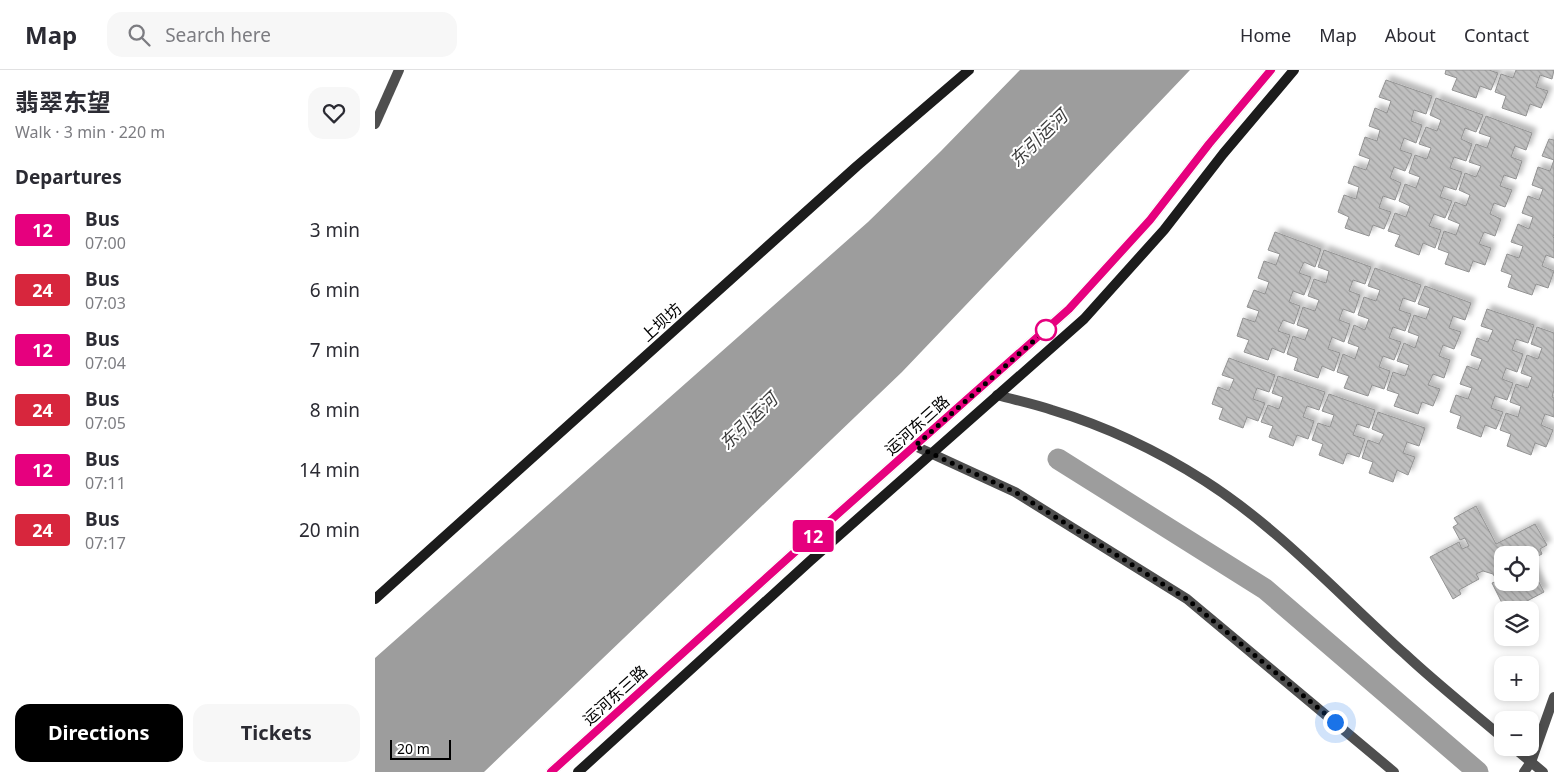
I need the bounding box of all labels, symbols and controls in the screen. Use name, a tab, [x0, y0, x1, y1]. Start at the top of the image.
search box	[107, 12, 457, 57]
text: Map	[25, 18, 77, 51]
icon: search	[125, 21, 153, 49]
text: Search here	[165, 22, 271, 48]
text: Home	[1240, 23, 1291, 47]
text: Map	[1319, 23, 1357, 47]
text: About	[1385, 23, 1436, 47]
text: Contact	[1464, 23, 1529, 47]
text: 翡翠东望	[15, 85, 111, 118]
button: heart	[308, 87, 360, 139]
water label: 东引运河	[1004, 102, 1074, 172]
text: Walk · 3 min · 220 m	[15, 121, 165, 143]
text: Departures	[15, 164, 122, 190]
text: Bus	[85, 206, 120, 232]
text: 3 min	[310, 217, 360, 243]
text: 12	[32, 218, 53, 242]
text: 07:00	[85, 232, 126, 254]
text: Bus	[85, 266, 120, 292]
text: 6 min	[310, 277, 360, 303]
text: 24	[32, 278, 53, 302]
text: 07:03	[85, 292, 126, 314]
street label: 上坝坊	[636, 298, 686, 346]
unlabelled marker	[1035, 319, 1057, 341]
text: Bus	[85, 326, 120, 352]
text: 7 min	[310, 337, 360, 363]
text: 12	[32, 338, 53, 362]
text: 07:04	[85, 352, 126, 374]
water label: 东引运河	[714, 385, 784, 455]
text: Bus	[85, 386, 120, 412]
street label: 运河东三路	[880, 390, 954, 460]
text: 8 min	[310, 397, 360, 423]
text: 24	[32, 398, 53, 422]
text: 07:05	[85, 412, 126, 434]
text: Bus	[85, 446, 120, 472]
text: 14 min	[299, 457, 360, 483]
text: 12	[32, 458, 53, 482]
text: 07:11	[85, 472, 126, 494]
text: Bus	[85, 506, 120, 532]
text: 20 min	[299, 517, 360, 543]
text: 24	[32, 518, 53, 542]
line badge: 12	[791, 520, 835, 552]
text: 12	[803, 524, 823, 548]
text: 07:17	[85, 532, 126, 554]
map controls	[1494, 546, 1539, 756]
button: locate	[1494, 546, 1539, 591]
button: layers	[1494, 601, 1539, 646]
button: +	[1494, 656, 1539, 701]
street label: 运河东三路	[578, 660, 652, 730]
button: Directions	[15, 704, 183, 762]
button: Tickets	[193, 704, 360, 762]
your location	[1323, 710, 1348, 735]
button: −	[1494, 711, 1539, 756]
scale bar	[390, 737, 451, 760]
text: 20 m	[397, 739, 430, 758]

